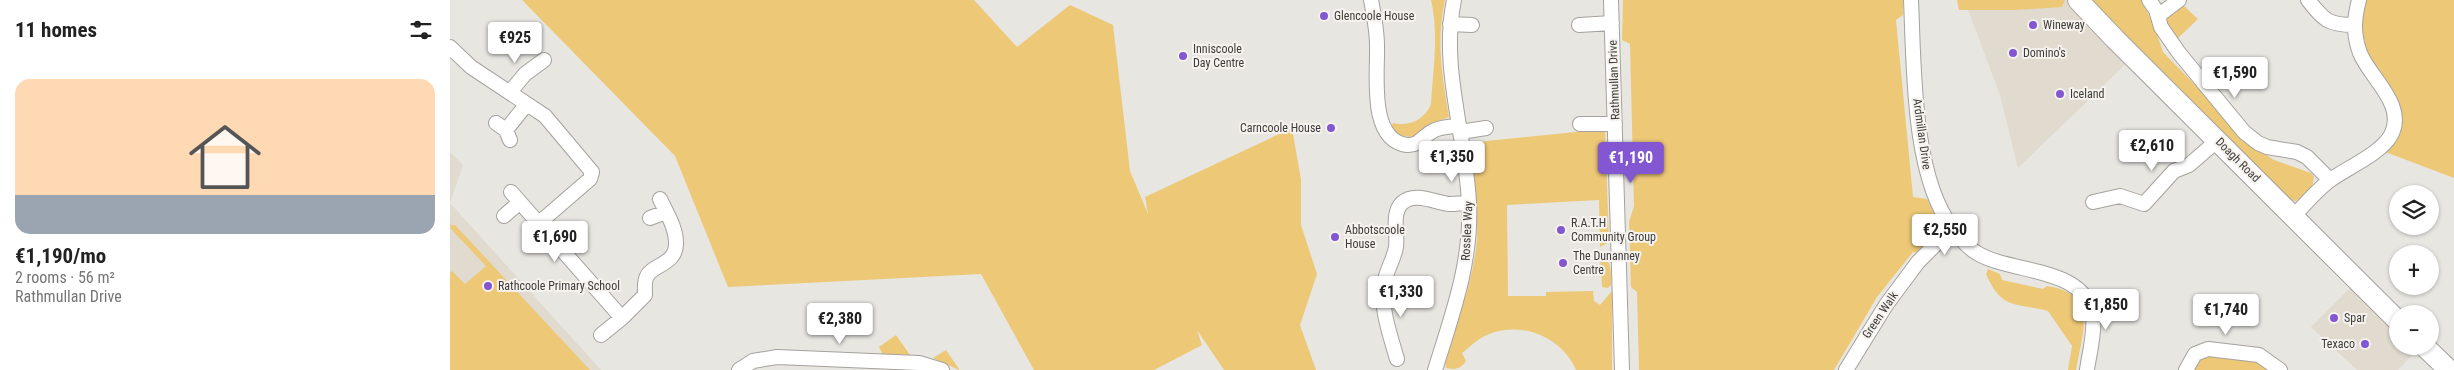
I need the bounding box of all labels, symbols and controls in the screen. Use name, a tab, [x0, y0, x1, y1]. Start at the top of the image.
place label: Glencoole House	[1334, 9, 1415, 23]
marker: Glencoole House	[1318, 10, 1330, 22]
icon: filters	[407, 16, 435, 44]
text: 11 homes	[15, 18, 97, 42]
place label: Wineway	[2043, 18, 2085, 32]
marker: Wineway	[2027, 19, 2039, 31]
pin: €925	[485, 22, 545, 64]
text: €925	[499, 28, 531, 47]
street label: Rathmullan Drive	[1606, 39, 1622, 120]
place label: Inniscoole Day Centre	[1193, 42, 1245, 70]
place label: Domino's	[2023, 46, 2066, 60]
marker: Domino's	[2007, 47, 2019, 59]
marker: Inniscoole Day Centre	[1177, 50, 1189, 62]
pin: €1,590	[2194, 56, 2276, 99]
text: €1,590	[2213, 63, 2257, 82]
place label: Iceland	[2070, 87, 2104, 101]
marker: Iceland	[2054, 88, 2066, 100]
street label: Ardmillan Drive	[1910, 97, 1934, 171]
icon: home	[180, 112, 270, 202]
place label: Carncoole House	[1240, 121, 1321, 135]
marker: Carncoole House	[1325, 122, 1337, 134]
pin: €2,610	[2111, 130, 2193, 172]
street label: Doagh Road	[2213, 135, 2263, 185]
text: €2,610	[2130, 136, 2174, 155]
pin: €1,350	[1411, 140, 1493, 183]
pin: €1,190	[1590, 142, 1672, 184]
text: €1,350	[1430, 147, 1474, 166]
text: €1,190	[1609, 148, 1653, 167]
map controls	[2389, 185, 2439, 355]
button: layers	[2389, 185, 2439, 235]
street label: Rosslea Way	[1458, 201, 1476, 261]
pin: €2,550	[1904, 214, 1986, 256]
place label: R.A.T.H Community Group	[1571, 216, 1656, 244]
pin: €1,690	[514, 220, 596, 263]
text: €2,550	[1923, 220, 1967, 239]
place label: Abbotscoole House	[1345, 223, 1405, 251]
marker: R.A.T.H Community Group	[1555, 224, 1567, 236]
text: €1,690	[533, 227, 577, 246]
marker: Abbotscoole House	[1329, 231, 1341, 243]
text: €1,190/mo	[15, 244, 106, 268]
button: +	[2389, 245, 2439, 295]
place label: The Dunanney Centre	[1573, 249, 1640, 277]
marker: The Dunanney Centre	[1557, 257, 1569, 269]
text: 2 rooms · 56 m²	[15, 268, 115, 287]
pin: €1,330	[1360, 276, 1442, 318]
place label: Rathcoole Primary School	[498, 279, 620, 293]
marker: Rathcoole Primary School	[482, 280, 494, 292]
text: €1,330	[1379, 282, 1423, 301]
text: Rathmullan Drive	[15, 287, 122, 306]
street label: Green Walk	[1859, 288, 1901, 341]
pin: €1,850	[2065, 288, 2147, 331]
pin: €1,740	[2185, 294, 2267, 336]
text: €1,850	[2084, 295, 2128, 314]
text: €1,740	[2204, 300, 2248, 319]
pin: €2,380	[799, 302, 881, 345]
button: −	[2389, 305, 2439, 355]
text: €2,380	[818, 309, 862, 328]
place label: Spar	[2344, 311, 2366, 325]
marker: Spar	[2328, 312, 2340, 324]
place label: Texaco	[2321, 337, 2355, 351]
marker: Texaco	[2359, 338, 2371, 350]

